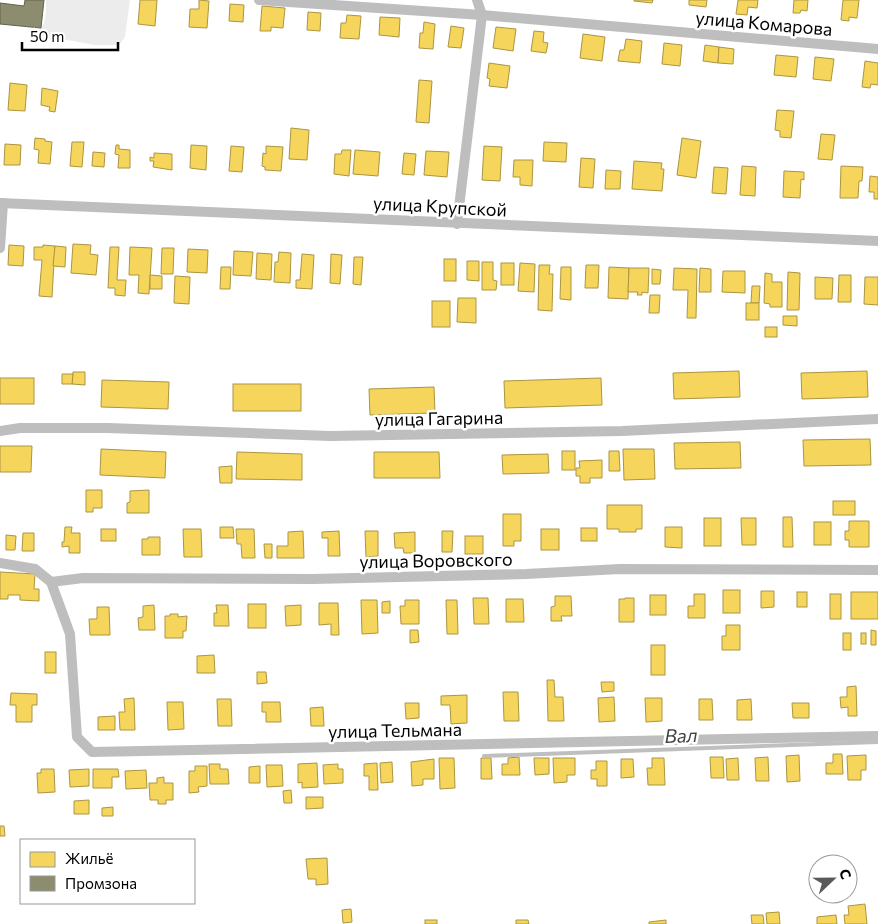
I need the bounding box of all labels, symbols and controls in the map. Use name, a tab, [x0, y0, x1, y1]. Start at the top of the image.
street label: улица Комарова	[695, 6, 833, 40]
scale bar	[22, 20, 119, 52]
text: 50 m	[30, 27, 64, 45]
street label: улица Крупской	[373, 192, 507, 220]
street label: улица Гагарина	[375, 406, 503, 430]
street label: улица Воровского	[359, 548, 513, 572]
street label: улица Тельмана	[328, 718, 462, 742]
water label: Вал	[664, 723, 698, 747]
legend	[20, 839, 195, 904]
text: Жильё	[65, 849, 113, 867]
north arrow	[808, 854, 858, 904]
text: С	[836, 866, 855, 882]
text: Промзона	[65, 874, 137, 892]

